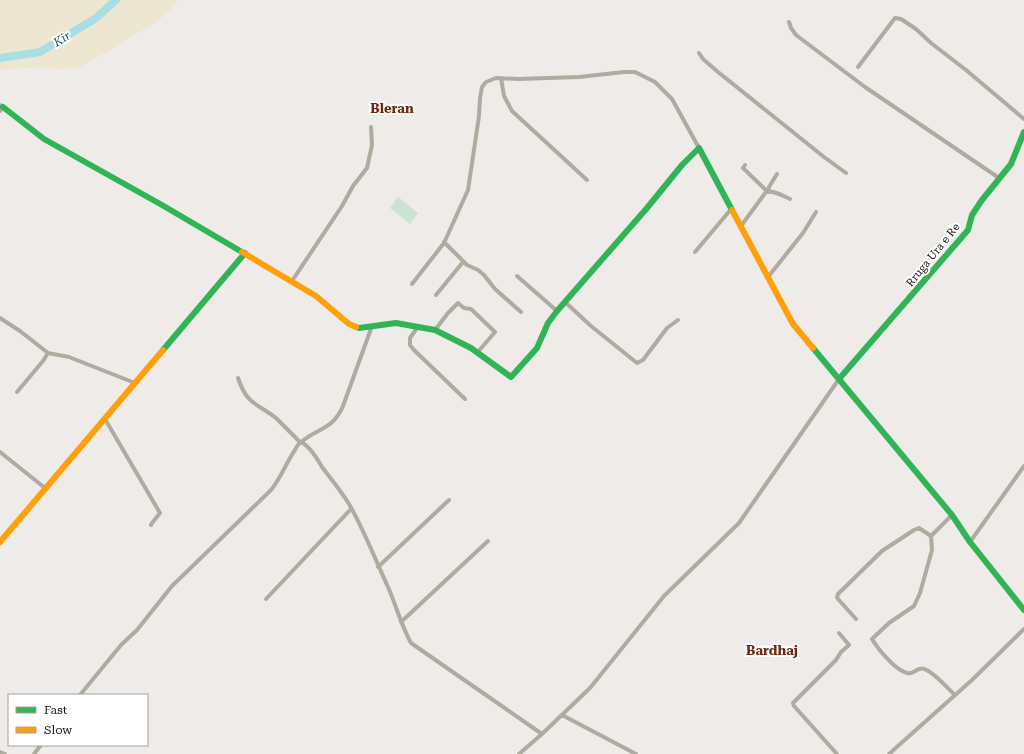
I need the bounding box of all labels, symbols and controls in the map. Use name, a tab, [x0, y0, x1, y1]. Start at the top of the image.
water label: Kir	[50, 28, 73, 50]
district label: Bleran	[370, 101, 414, 116]
street label: Rruga Ura e Re	[903, 221, 963, 289]
district label: Bardhaj	[746, 643, 798, 658]
legend	[8, 694, 148, 746]
text: Fast	[44, 703, 68, 717]
text: Slow	[44, 723, 72, 737]

